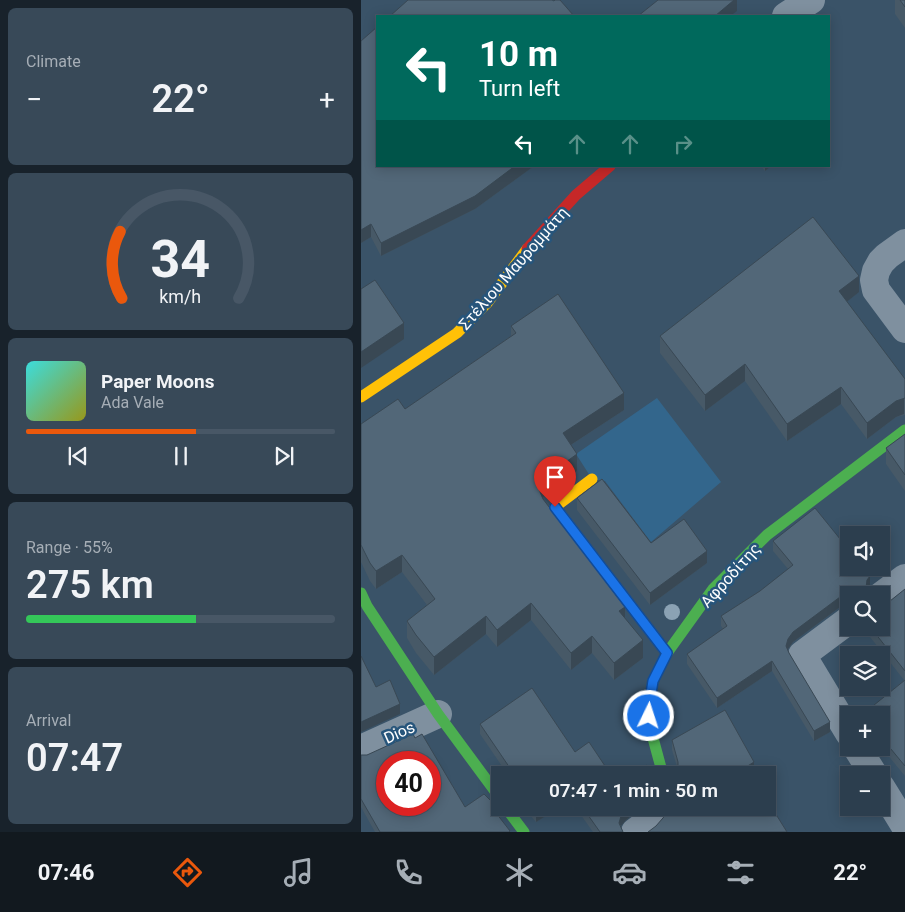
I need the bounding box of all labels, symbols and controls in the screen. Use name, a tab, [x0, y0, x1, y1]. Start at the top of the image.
text: 10 m	[479, 34, 558, 75]
icon: left	[396, 35, 461, 100]
text: Climate	[26, 52, 81, 71]
text: Turn left	[479, 76, 560, 101]
text: 22°	[152, 77, 210, 121]
text: −	[26, 83, 42, 116]
text: +	[319, 83, 335, 116]
icon: left	[510, 130, 538, 158]
icon: ahead	[563, 130, 591, 158]
icon: ahead	[616, 130, 644, 158]
icon: right	[669, 130, 697, 158]
street label: Στέλιου Μαυρομμάτη	[455, 203, 572, 334]
text: 34	[151, 229, 210, 290]
text: km/h	[160, 286, 201, 307]
text: Paper Moons	[101, 370, 214, 393]
text: Ada Vale	[101, 393, 164, 412]
icon: previous	[64, 442, 92, 470]
icon: pause	[167, 442, 195, 470]
icon: next	[270, 442, 298, 470]
pin	[534, 456, 576, 507]
icon: arrive	[541, 463, 569, 491]
map controls	[840, 526, 890, 816]
button: sound	[840, 526, 890, 576]
text: Range · 55%	[26, 538, 113, 557]
street label: Αφροδίτης	[696, 539, 764, 611]
text: 275 km	[26, 563, 154, 607]
button: search	[840, 586, 890, 636]
button: layers	[840, 646, 890, 696]
position arrow	[622, 689, 674, 741]
button: +	[840, 706, 890, 756]
text: Arrival	[26, 711, 71, 730]
street label: Dios	[381, 717, 418, 748]
text: 07:47	[26, 736, 123, 780]
speed limit sign: 40	[376, 751, 441, 816]
button: −	[840, 766, 890, 816]
text: 07:47 · 1 min · 50 m	[549, 779, 718, 802]
icon: directions	[170, 855, 205, 890]
icon: music	[281, 855, 316, 890]
icon: phone	[391, 855, 426, 890]
icon: climate	[502, 855, 537, 890]
icon: car	[612, 855, 647, 890]
icon: filters	[723, 855, 758, 890]
text: 07:46	[38, 860, 94, 885]
text: 22°	[833, 860, 867, 885]

